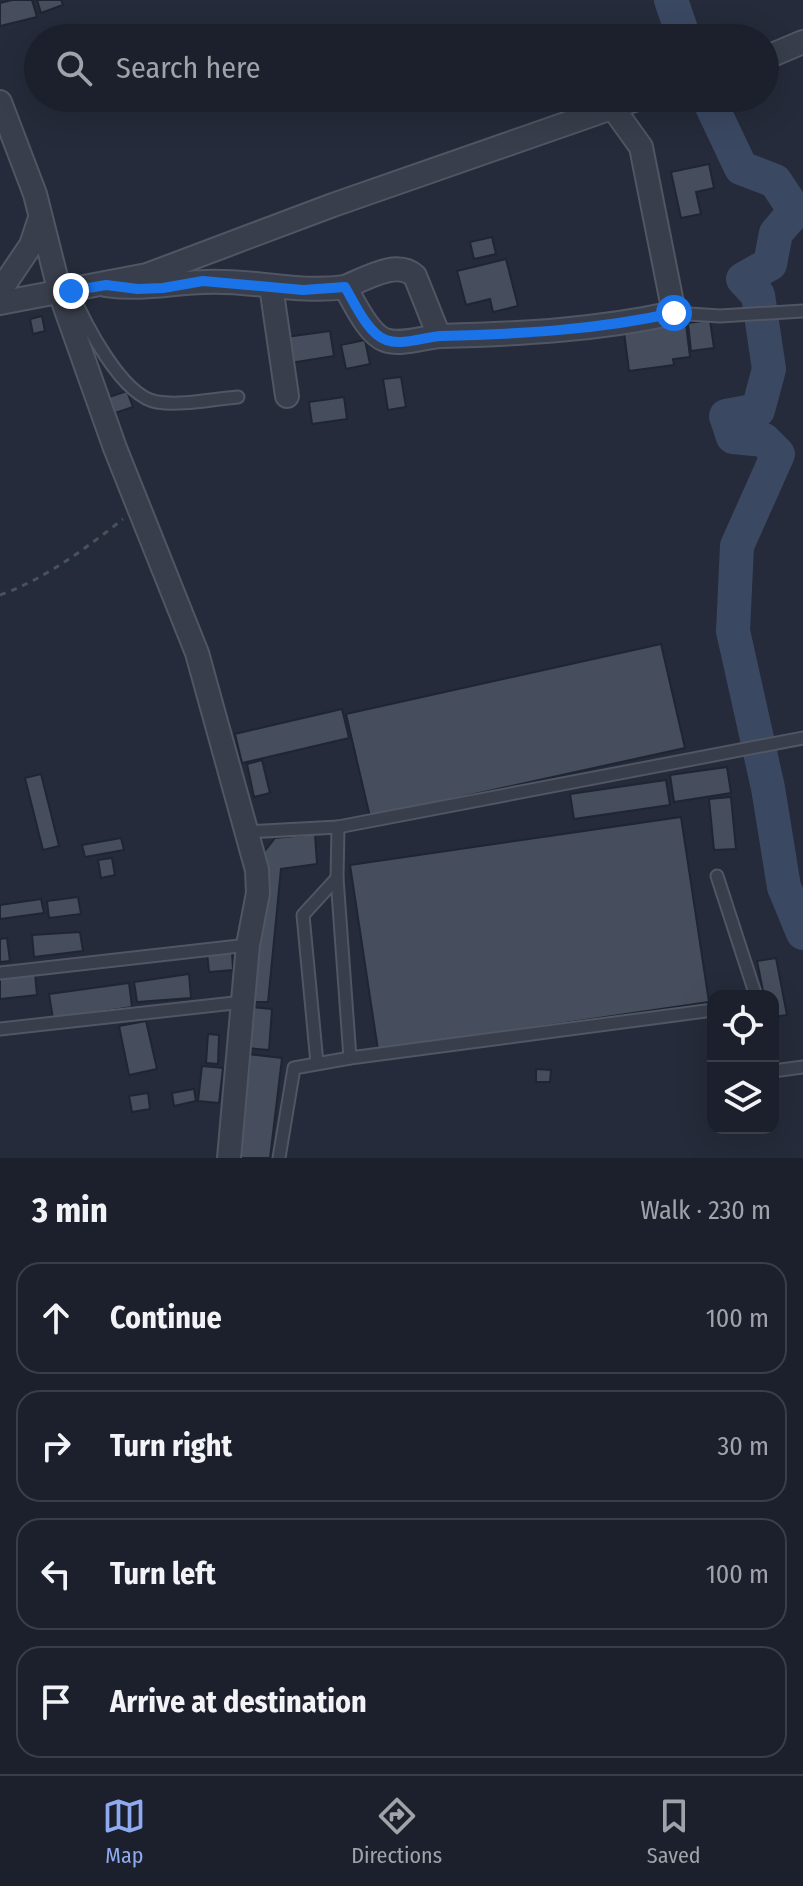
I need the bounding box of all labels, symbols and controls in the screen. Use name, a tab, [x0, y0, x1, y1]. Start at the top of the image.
search box	[24, 24, 779, 112]
icon: search	[52, 46, 96, 90]
text: Search here	[116, 50, 261, 86]
route end	[53, 273, 89, 309]
route start	[656, 295, 692, 331]
map controls	[707, 990, 779, 1134]
button: locate	[707, 990, 779, 1062]
button: layers	[707, 1062, 779, 1134]
text: 3 min	[32, 1190, 108, 1231]
text: Walk · 230 m	[640, 1195, 771, 1226]
icon: ahead	[34, 1296, 78, 1340]
text: Continue	[110, 1300, 222, 1336]
text: 100 m	[706, 1303, 769, 1334]
icon: right	[34, 1424, 78, 1468]
text: Turn right	[110, 1428, 232, 1464]
text: 30 m	[718, 1431, 769, 1462]
icon: left	[34, 1552, 78, 1596]
text: Turn left	[110, 1556, 216, 1592]
text: 100 m	[706, 1559, 769, 1590]
icon: arrive	[34, 1680, 78, 1724]
text: Arrive at destination	[110, 1684, 367, 1720]
tab: Map	[102, 1794, 146, 1869]
tab: Directions	[351, 1794, 442, 1869]
tab: Saved	[647, 1794, 701, 1869]

